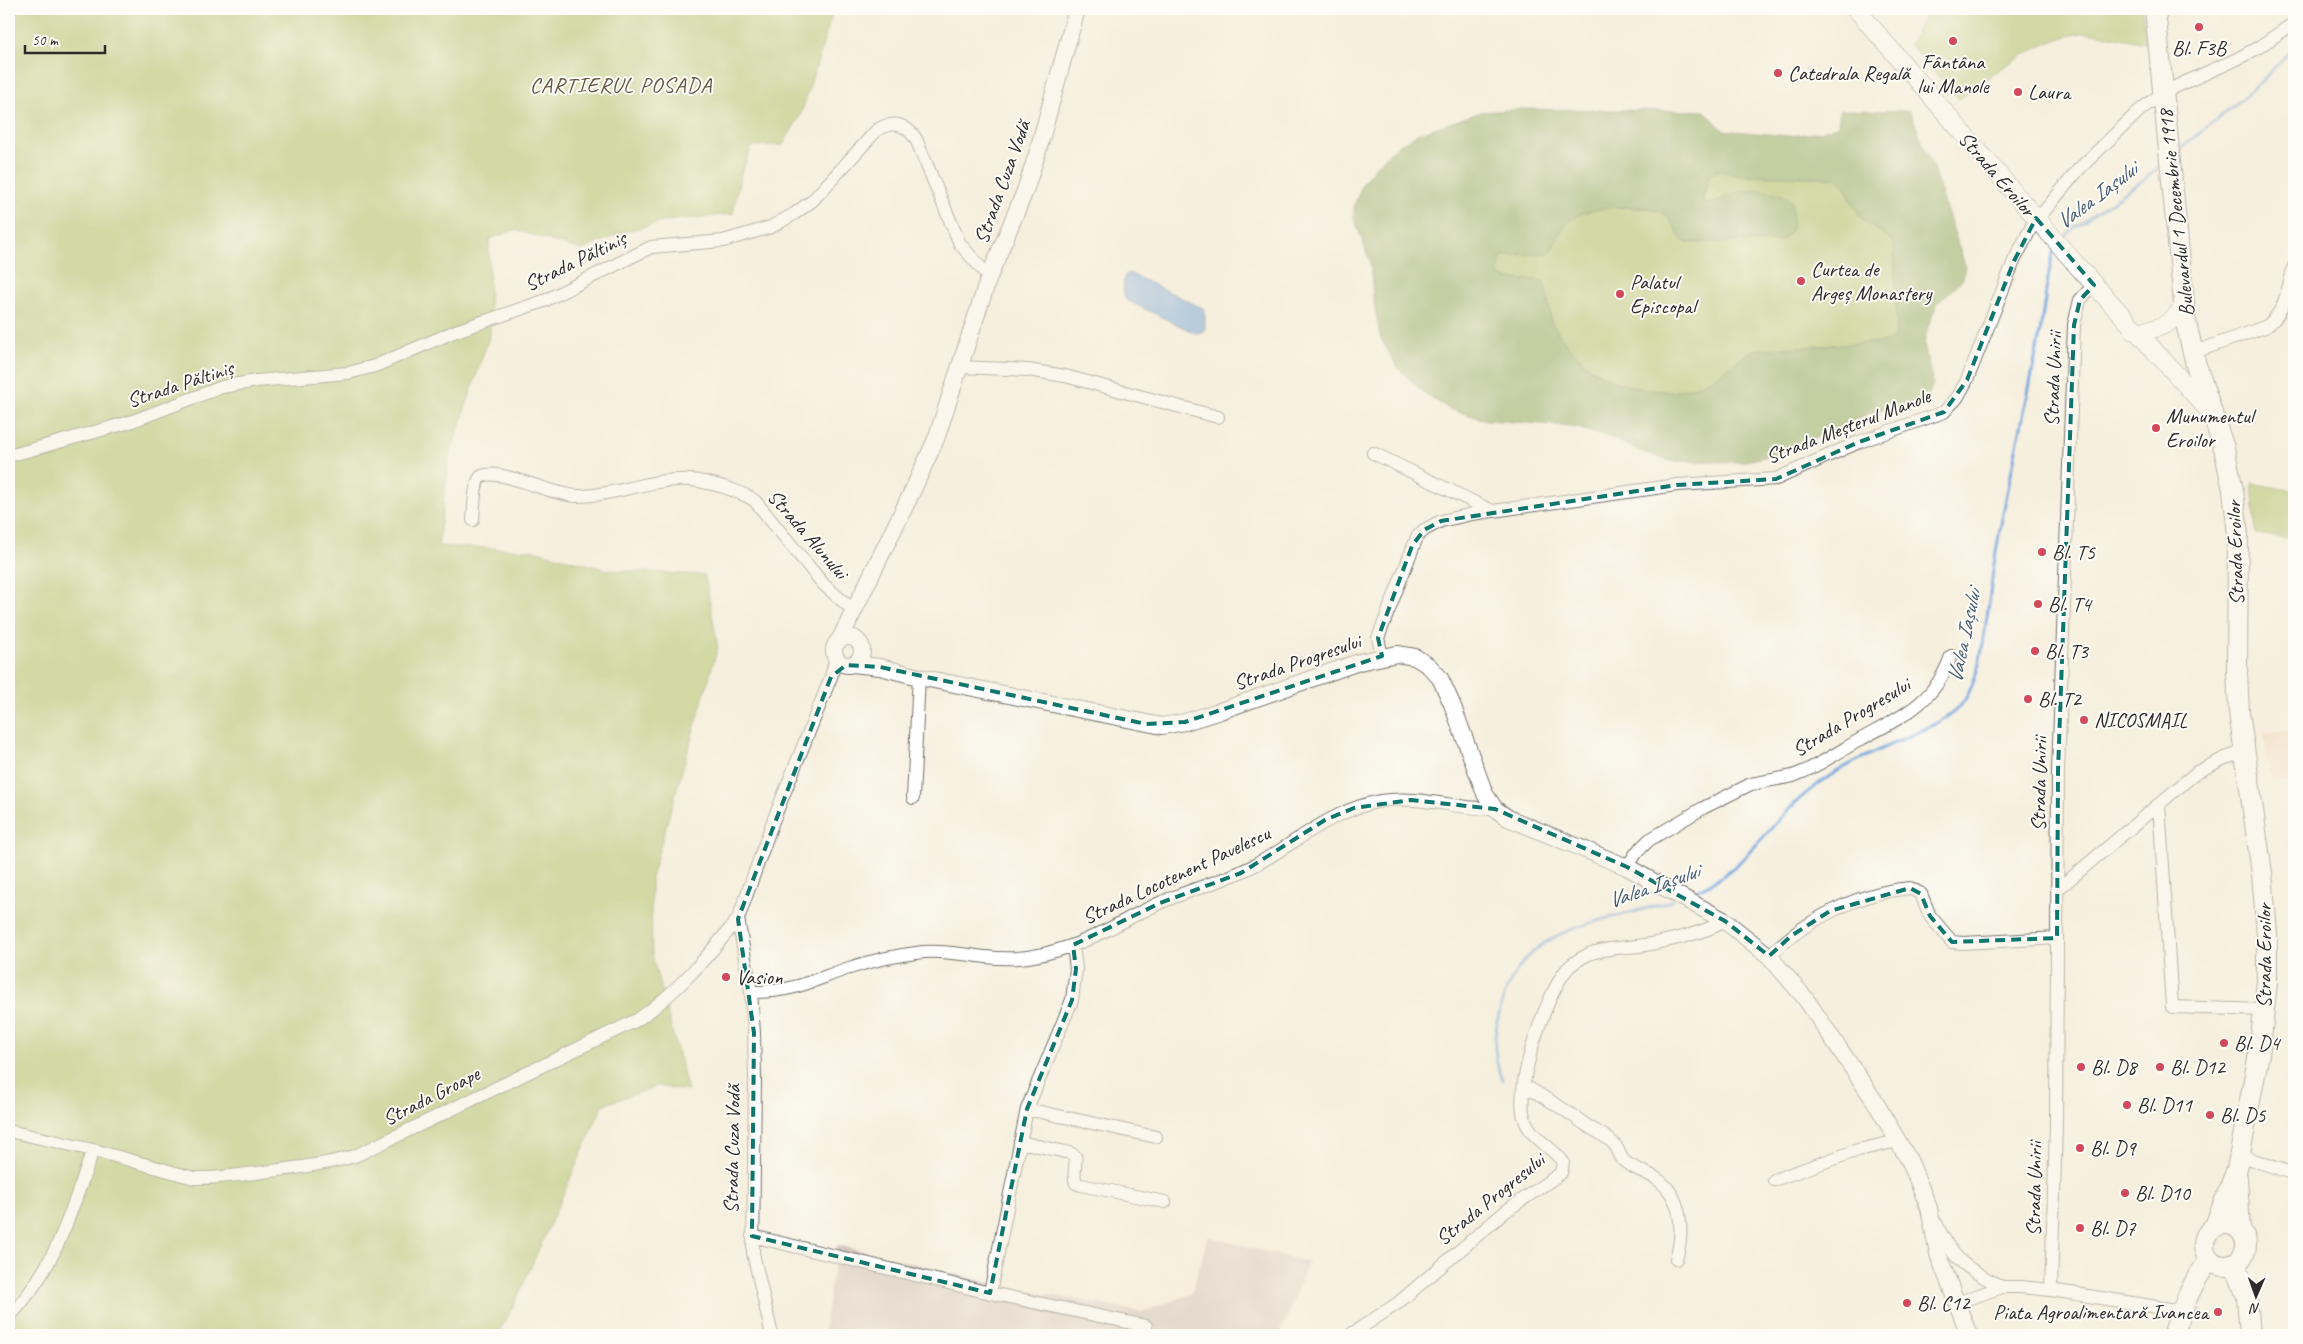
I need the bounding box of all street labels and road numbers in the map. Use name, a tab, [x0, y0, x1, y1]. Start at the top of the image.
street label: Bulevardul 1 Decembrie 1918	[2152, 106, 2200, 318]
street label: Strada Cuza Vodă	[968, 115, 1037, 247]
street label: Strada Eroilor	[1953, 126, 2042, 223]
street label: Strada Păltiniș	[520, 224, 632, 297]
street label: Strada Unirii	[2038, 328, 2068, 427]
street label: Strada Păltiniș	[124, 354, 238, 413]
street label: Strada Meșterul Manole	[1762, 382, 1935, 469]
street label: Strada Alunului	[762, 484, 856, 587]
street label: Strada Eroilor	[2220, 499, 2250, 606]
street label: Strada Progresului	[1230, 627, 1367, 696]
street label: Strada Progresului	[1787, 670, 1917, 762]
street label: Strada Unirii	[2025, 733, 2053, 832]
street label: Strada Locotenent Pavelescu	[1078, 820, 1275, 930]
street label: Strada Eroilor	[2251, 902, 2277, 1008]
street label: Strada Groape	[378, 1060, 485, 1131]
street label: Strada Cuza Vodă	[718, 1082, 746, 1214]
street label: Strada Unirii	[2020, 1138, 2048, 1237]
street label: Strada Progresului	[1430, 1145, 1552, 1251]

